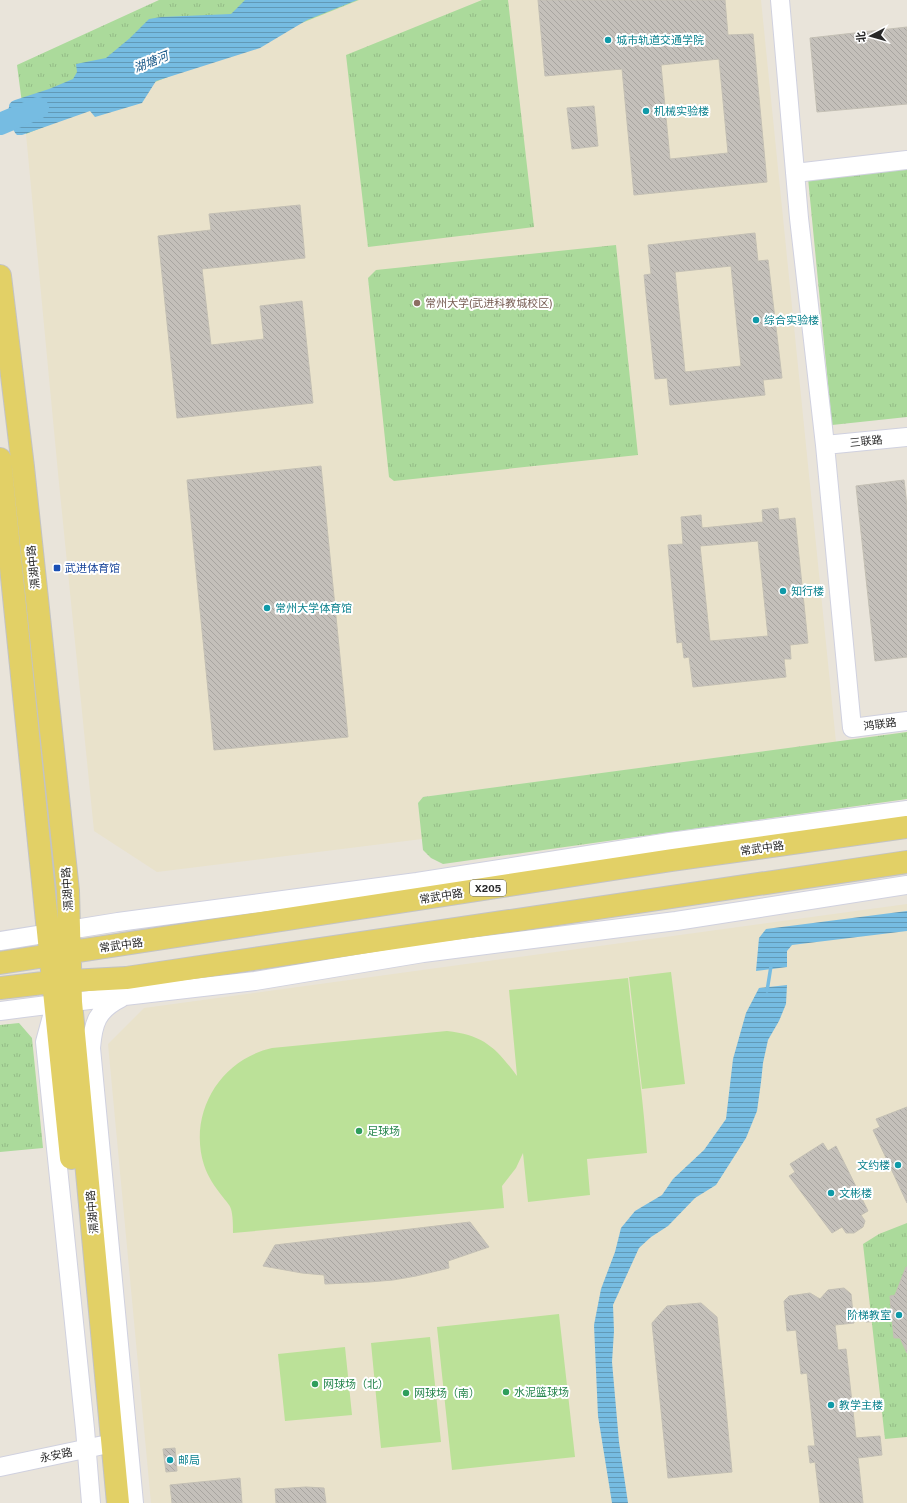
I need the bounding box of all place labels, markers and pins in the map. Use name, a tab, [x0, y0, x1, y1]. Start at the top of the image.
place label: 城市轨道交通学院	[616, 34, 704, 46]
marker: 城市轨道交通学院	[603, 35, 613, 45]
place label: 机械实验楼	[654, 105, 709, 117]
marker: 机械实验楼	[641, 106, 651, 116]
place label: 常州大学(武进科教城校区)	[425, 297, 553, 309]
marker: 常州大学(武进科教城校区)	[412, 298, 422, 308]
place label: 综合实验楼	[764, 314, 819, 326]
marker: 综合实验楼	[751, 315, 761, 325]
place label: 武进体育馆	[65, 562, 120, 574]
marker: 武进体育馆	[52, 563, 62, 573]
place label: 知行楼	[791, 585, 824, 597]
marker: 知行楼	[778, 586, 788, 596]
place label: 常州大学体育馆	[275, 602, 352, 614]
marker: 常州大学体育馆	[262, 603, 272, 613]
place label: 足球场	[367, 1125, 400, 1137]
marker: 足球场	[354, 1126, 364, 1136]
place label: 文约楼	[857, 1159, 890, 1171]
marker: 文约楼	[893, 1160, 903, 1170]
place label: 文彬楼	[839, 1187, 872, 1199]
marker: 文彬楼	[826, 1188, 836, 1198]
place label: 阶梯教室	[847, 1309, 891, 1321]
marker: 阶梯教室	[894, 1310, 904, 1320]
place label: 网球场（北）	[323, 1378, 389, 1390]
marker: 网球场（北）	[310, 1379, 320, 1389]
place label: 水泥篮球场	[514, 1386, 569, 1398]
place label: 网球场（南）	[414, 1387, 480, 1399]
marker: 水泥篮球场	[501, 1387, 511, 1397]
marker: 网球场（南）	[401, 1388, 411, 1398]
place label: 教学主楼	[839, 1399, 883, 1411]
marker: 教学主楼	[826, 1400, 836, 1410]
place label: 邮局	[178, 1454, 200, 1466]
marker: 邮局	[165, 1455, 175, 1465]

